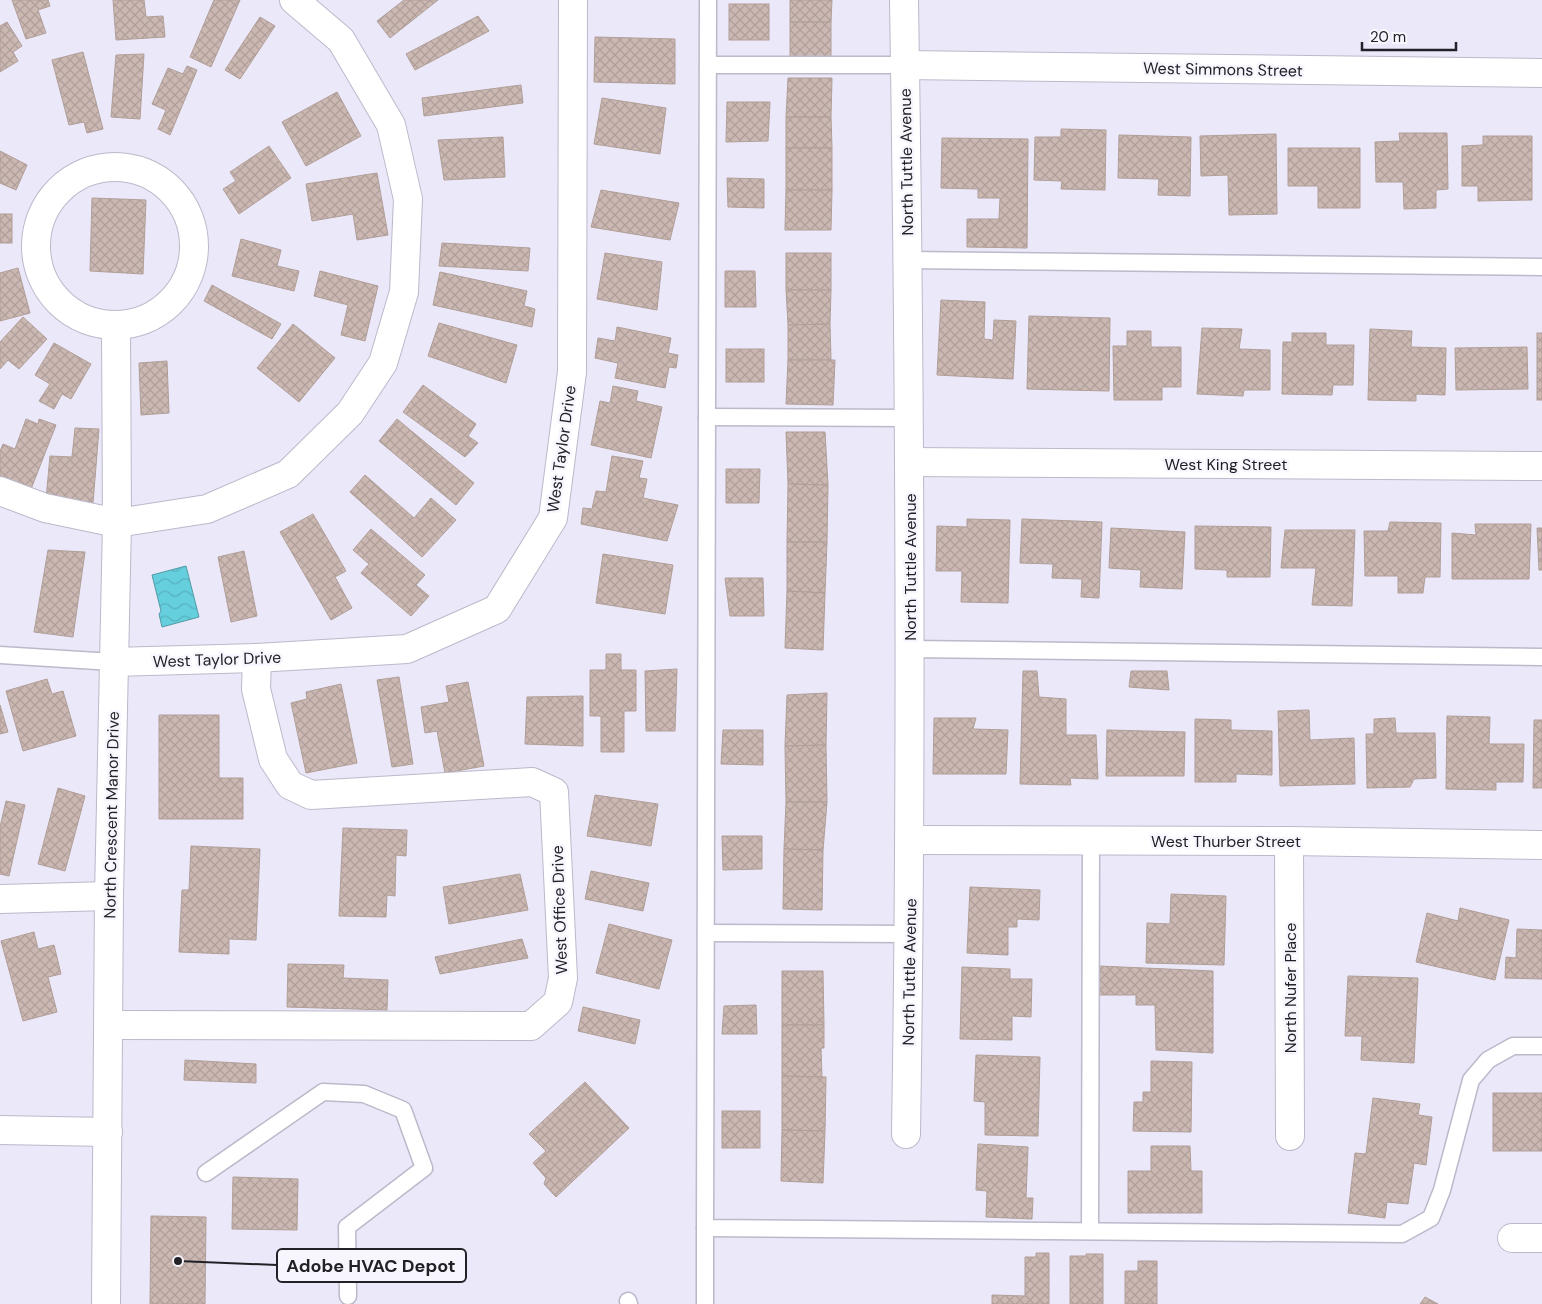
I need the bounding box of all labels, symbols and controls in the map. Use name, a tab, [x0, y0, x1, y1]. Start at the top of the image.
scale bar	[1362, 20, 1456, 52]
text: 20 m	[1370, 27, 1406, 47]
street label: West Simmons Street	[1143, 58, 1303, 81]
street label: North Tuttle Avenue	[895, 88, 918, 236]
street label: West Taylor Drive	[542, 384, 581, 514]
street label: West King Street	[1165, 454, 1287, 475]
street label: North Tuttle Avenue	[900, 493, 921, 641]
street label: West Taylor Drive	[153, 647, 281, 672]
street label: North Crescent Manor Drive	[99, 711, 124, 919]
street label: West Thurber Street	[1151, 831, 1301, 852]
street label: West Office Drive	[547, 845, 572, 975]
street label: North Tuttle Avenue	[898, 898, 921, 1046]
street label: North Nufer Place	[1280, 923, 1301, 1053]
callout: Adobe HVAC Depot	[277, 1249, 466, 1282]
text: Adobe HVAC Depot	[286, 1254, 456, 1278]

